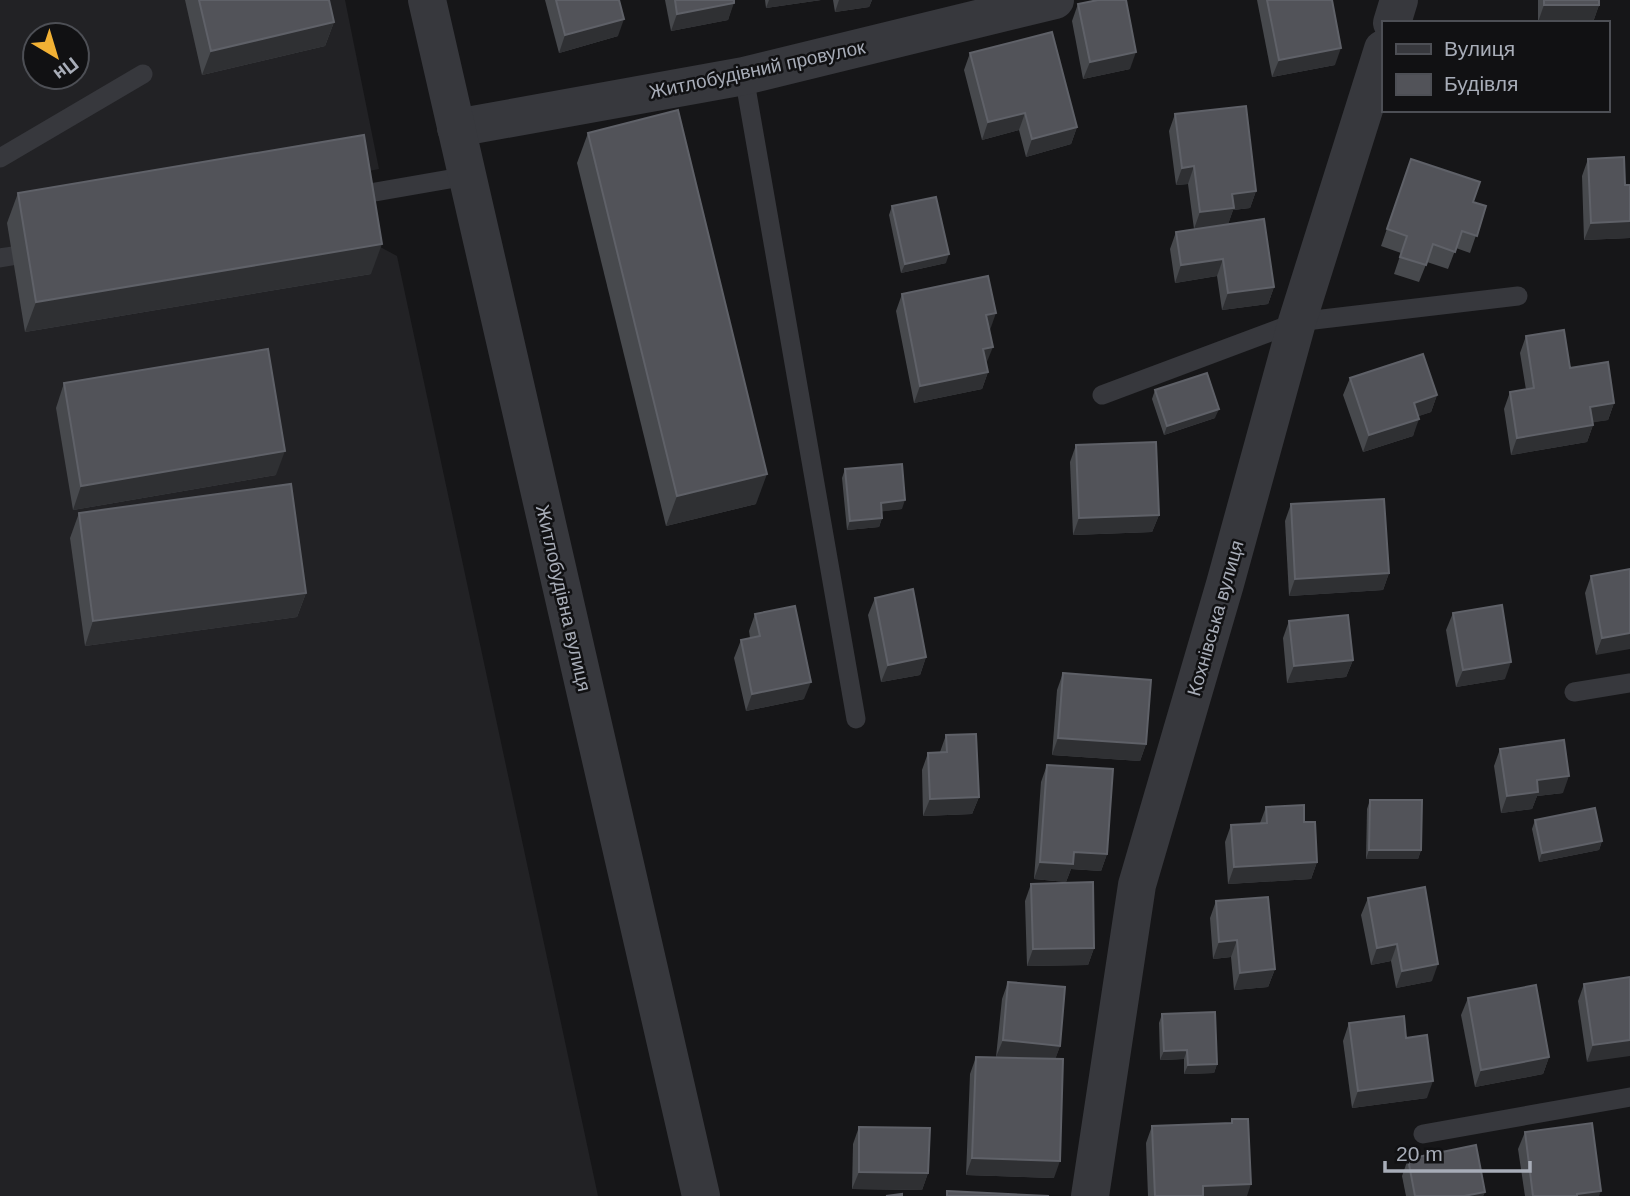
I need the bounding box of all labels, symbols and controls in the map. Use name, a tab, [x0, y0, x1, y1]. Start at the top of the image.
north arrow	[21, 21, 91, 91]
legend	[1382, 21, 1609, 112]
street label: Житлобудівний провулок	[647, 36, 868, 103]
text: Вулиця	[1444, 37, 1515, 60]
text: Пн	[50, 53, 83, 85]
text: Будівля	[1444, 72, 1518, 95]
street label: Житлобудівна вулиця	[532, 503, 595, 694]
street label: Кохнівська вулиця	[1183, 538, 1248, 698]
scale bar	[1385, 1130, 1530, 1174]
text: 20 m	[1396, 1142, 1443, 1165]

